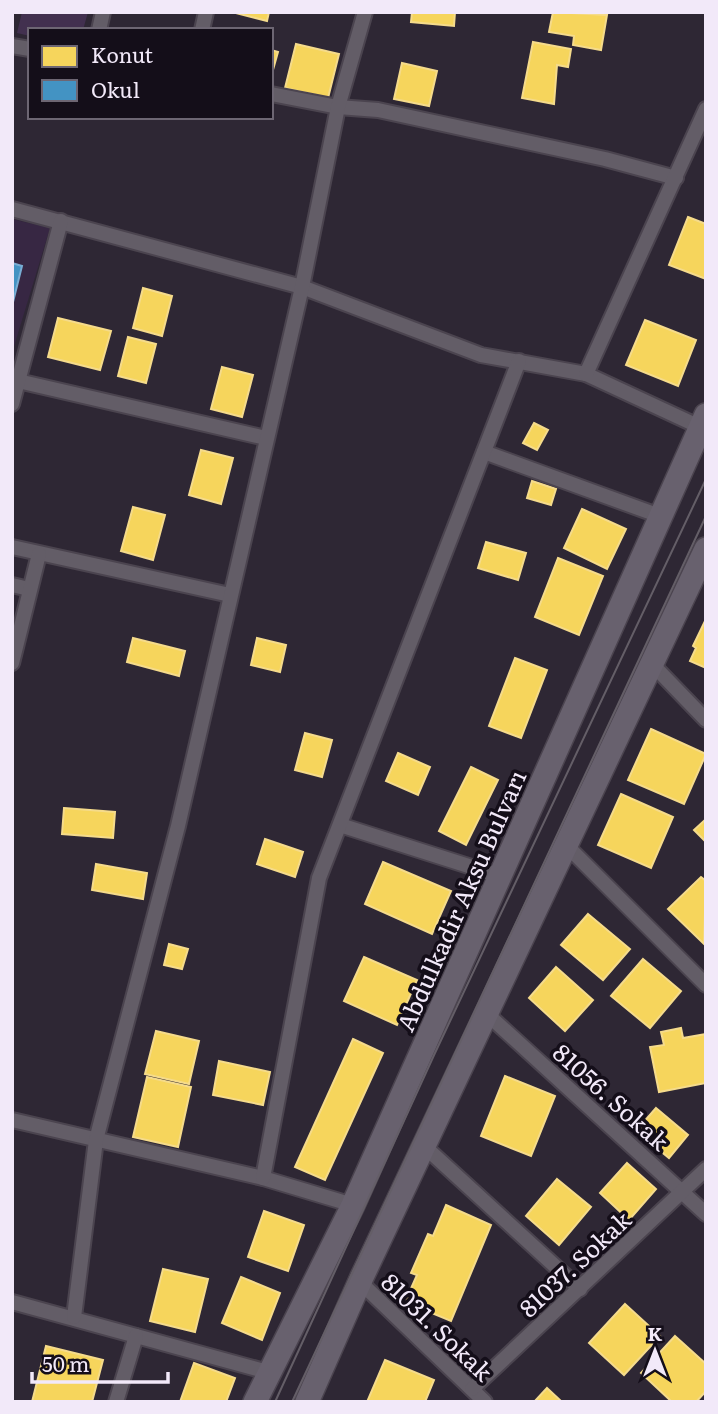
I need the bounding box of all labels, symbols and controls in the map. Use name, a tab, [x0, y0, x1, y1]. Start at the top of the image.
legend	[28, 28, 273, 119]
text: Konut	[91, 38, 154, 69]
text: Okul	[91, 73, 140, 104]
street label: Abdulkadir Aksu Bulvarı	[387, 764, 533, 1036]
street label: 81056. Sokak	[546, 1034, 678, 1158]
street label: 81037. Sokak	[510, 1202, 638, 1324]
street label: 81031. Sokak	[375, 1264, 502, 1388]
north arrow	[620, 1316, 690, 1386]
text: K	[648, 1319, 663, 1347]
scale bar	[32, 1340, 168, 1384]
text: 50 m	[42, 1347, 89, 1378]

